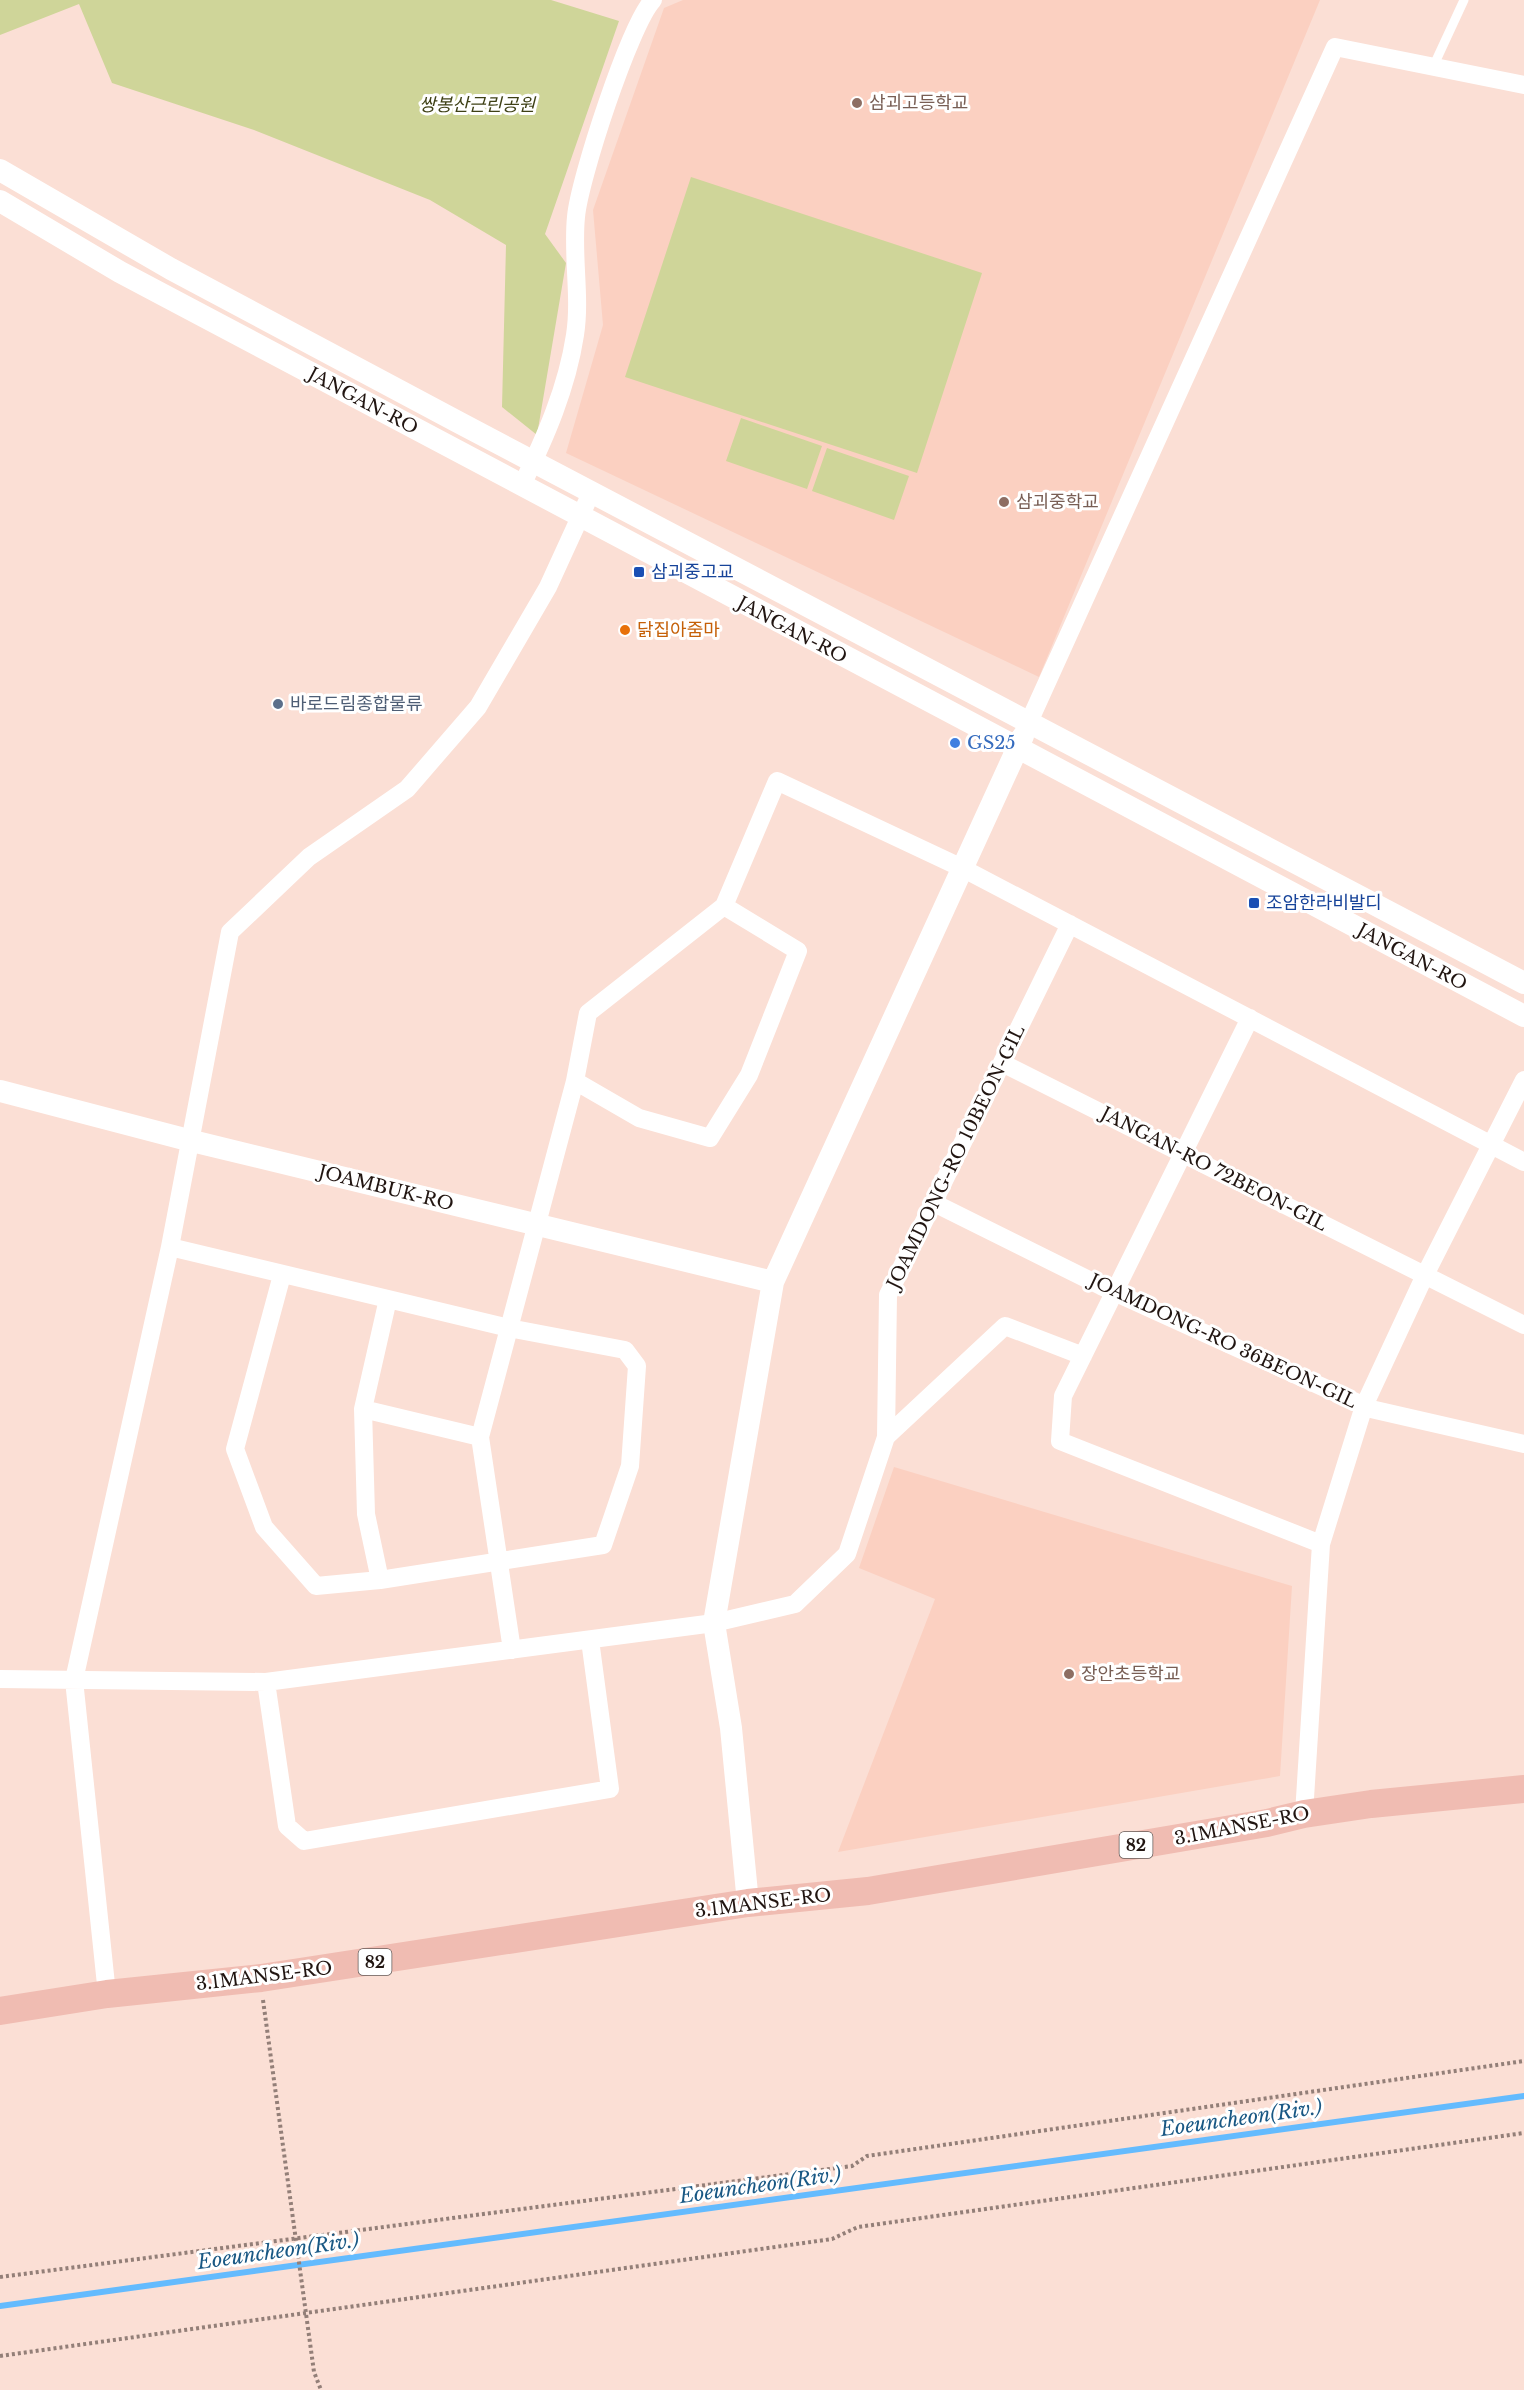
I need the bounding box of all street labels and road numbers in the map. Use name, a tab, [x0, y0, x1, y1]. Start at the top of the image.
street label: JANGAN-RO	[303, 362, 422, 439]
street label: JANGAN-RO	[732, 591, 851, 668]
street label: JANGAN-RO	[1352, 918, 1471, 995]
street label: JOAMDONG-RO 10BEON-GIL	[882, 1022, 1030, 1294]
street label: JANGAN-RO 72BEON-GIL	[1096, 1101, 1331, 1236]
street label: JOAMBUK-RO	[314, 1160, 456, 1215]
street label: JOAMDONG-RO 36BEON-GIL	[1084, 1268, 1360, 1413]
street label: 3.1MANSE-RO	[1173, 1802, 1311, 1850]
road number: 82	[1120, 1832, 1152, 1858]
street label: 3.1MANSE-RO	[694, 1884, 832, 1922]
road number: 82	[358, 1949, 392, 1975]
street label: 3.1MANSE-RO	[195, 1957, 333, 1995]

